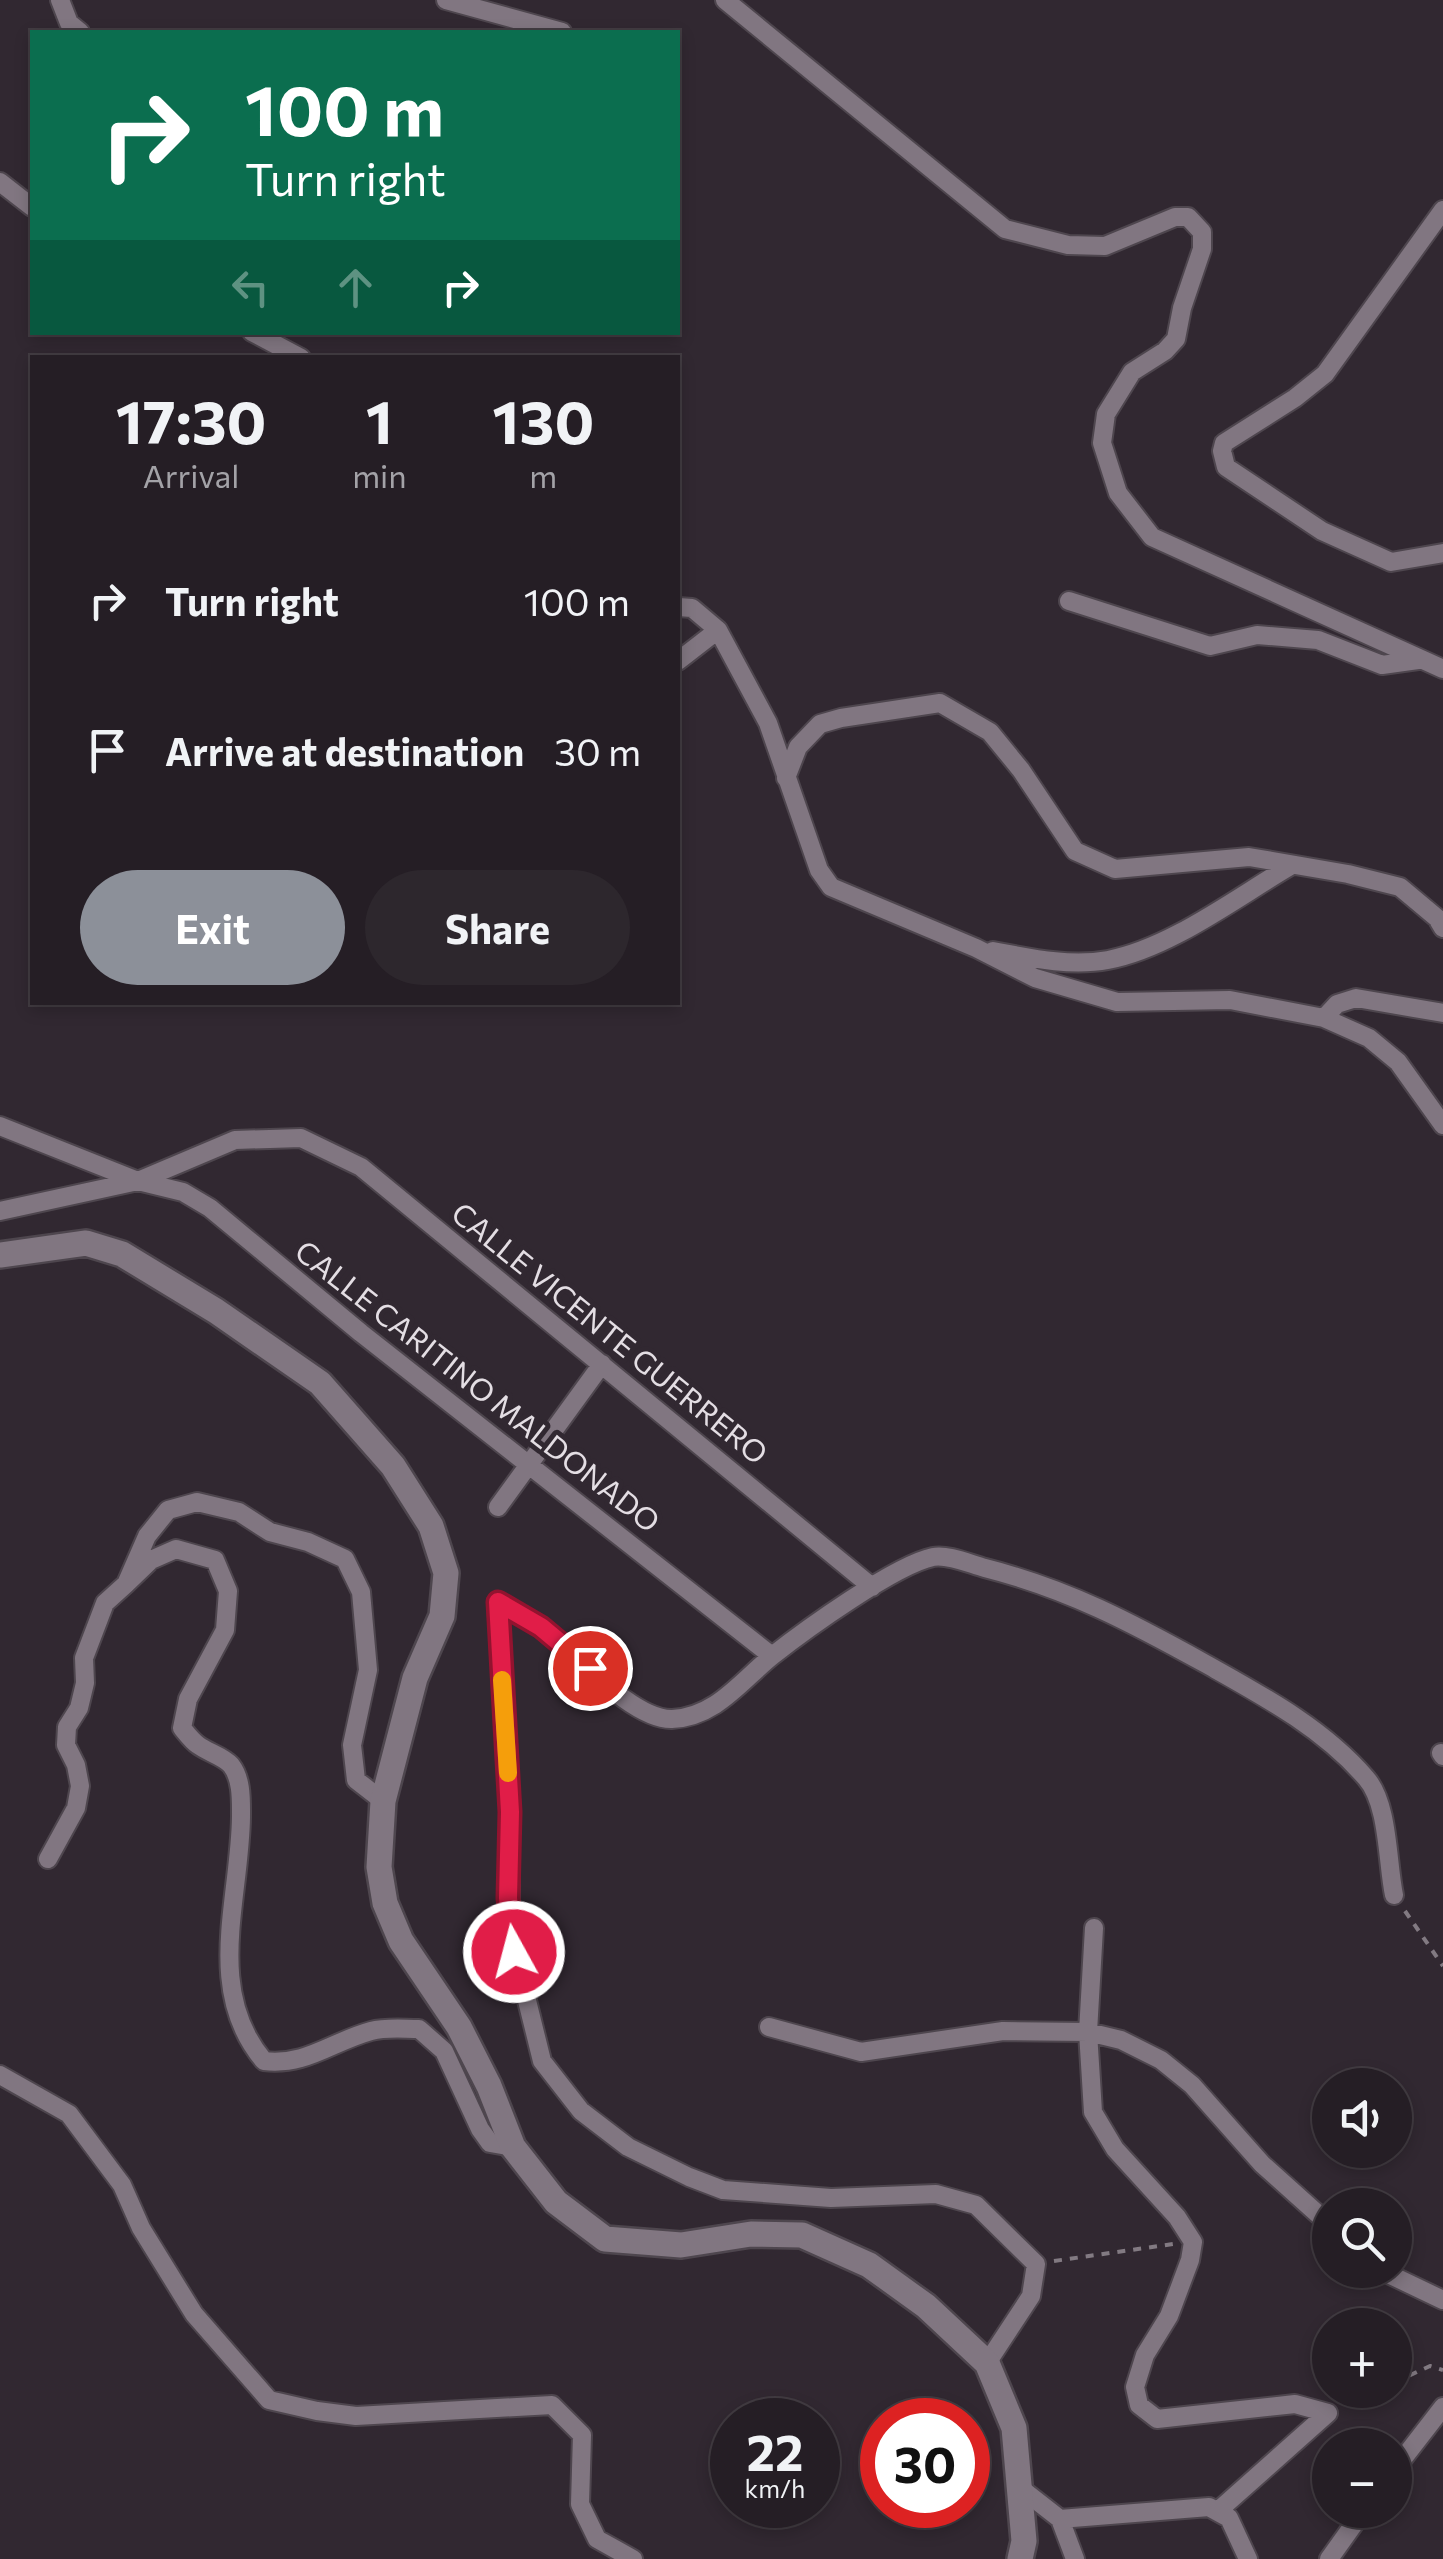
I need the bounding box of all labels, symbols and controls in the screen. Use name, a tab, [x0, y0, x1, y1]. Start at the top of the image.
text: 100 m	[245, 65, 444, 150]
icon: right	[80, 70, 210, 200]
text: Turn right	[245, 150, 446, 205]
icon: left	[223, 260, 278, 315]
icon: ahead	[328, 260, 383, 315]
icon: right	[433, 260, 488, 315]
text: 17:30	[116, 383, 266, 456]
text: 1	[366, 383, 393, 456]
text: 130	[492, 383, 594, 456]
text: Arrival	[143, 455, 240, 495]
text: min	[352, 455, 407, 495]
text: m	[529, 455, 557, 495]
icon: right	[80, 573, 135, 628]
text: Turn right	[165, 577, 339, 624]
text: 100 m	[524, 577, 630, 624]
icon: arrive	[80, 723, 135, 778]
text: Arrive at destination	[165, 727, 524, 774]
text: 30 m	[554, 727, 641, 774]
button: Exit	[80, 870, 345, 985]
button: Share	[365, 870, 630, 985]
street label: CALLE VICENTE GUERRERO	[445, 1193, 776, 1471]
street label: CALLE CARITINO MALDONADO	[289, 1231, 668, 1539]
pin	[548, 1626, 633, 1711]
icon: arrive	[563, 1641, 618, 1696]
position arrow	[462, 1900, 566, 2004]
map controls	[1312, 2068, 1412, 2528]
button: sound	[1312, 2068, 1412, 2168]
button: search	[1312, 2188, 1412, 2288]
button: +	[1312, 2308, 1412, 2408]
speed limit sign: 30	[860, 2398, 990, 2528]
text: 22	[747, 2420, 803, 2481]
button: −	[1312, 2428, 1412, 2528]
text: km/h	[745, 2473, 805, 2503]

